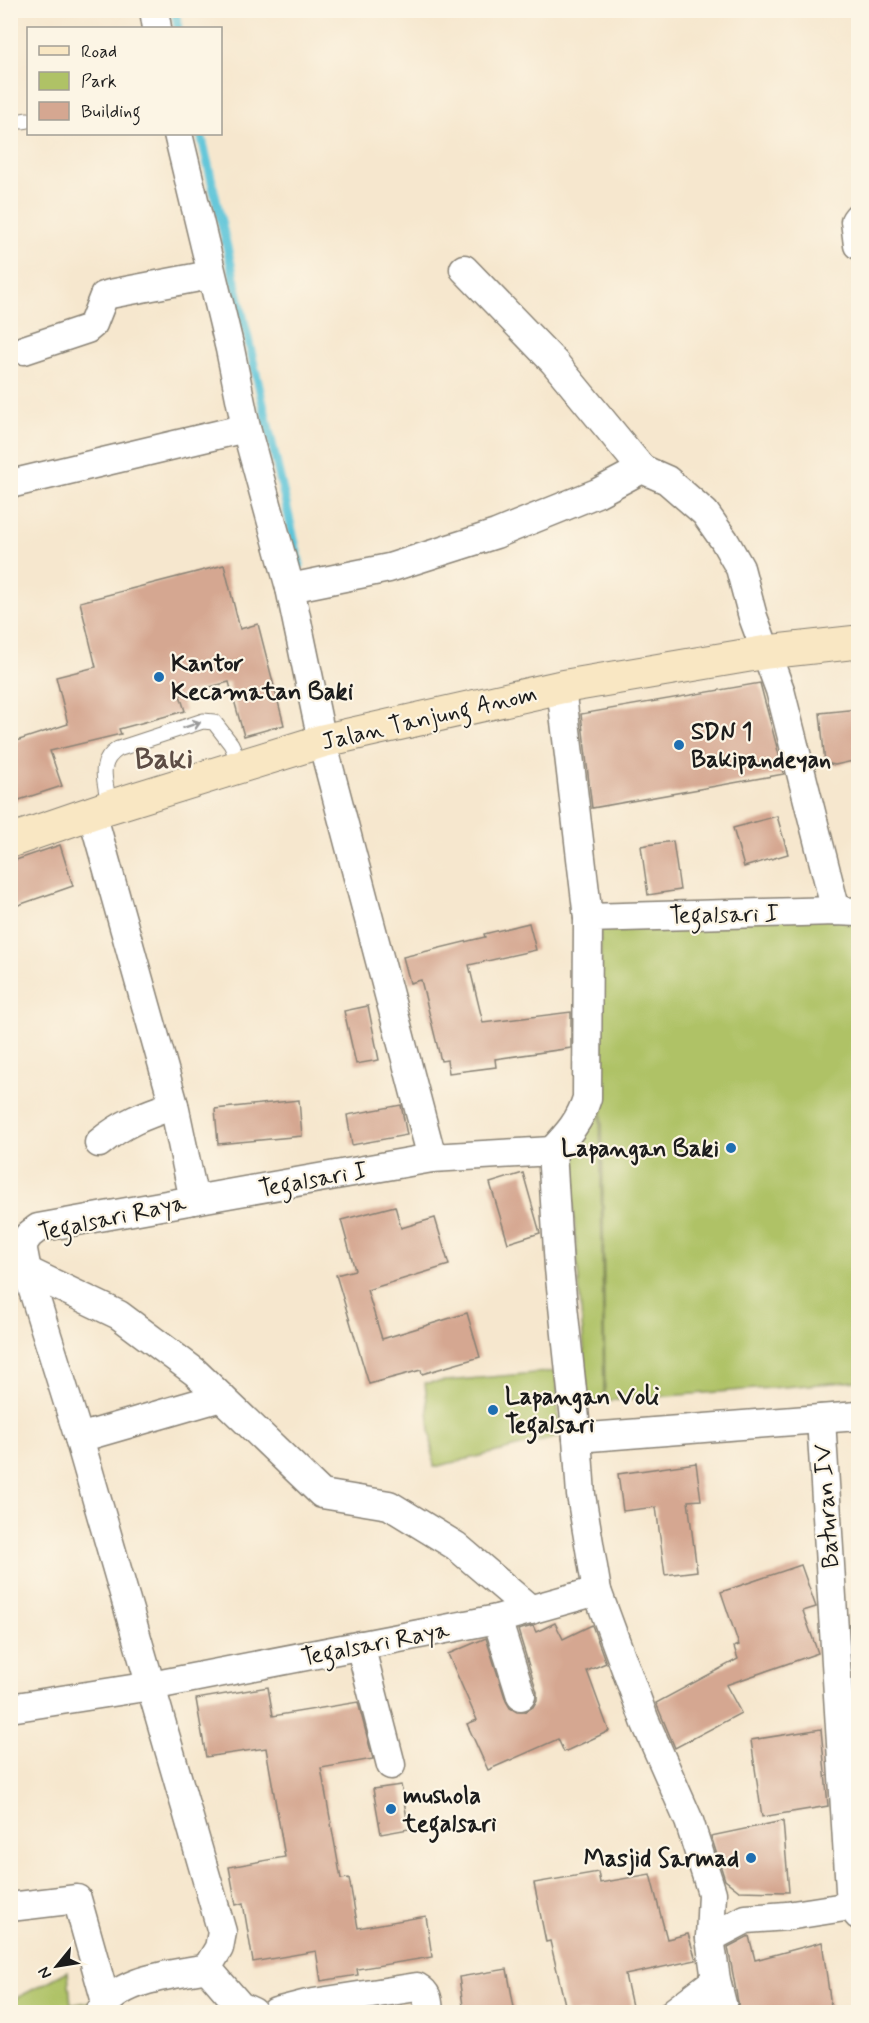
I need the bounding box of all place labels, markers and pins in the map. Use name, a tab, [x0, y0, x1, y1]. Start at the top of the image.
place label: Kantor Kecamatan Baki	[171, 649, 354, 708]
marker: Kantor Kecamatan Baki	[152, 670, 166, 684]
place label: SDN 1 Bakipandeyan	[691, 717, 831, 776]
marker: SDN 1 Bakipandeyan	[672, 738, 686, 752]
place label: Lapangan Baki	[561, 1134, 719, 1166]
marker: Lapangan Baki	[724, 1141, 738, 1155]
place label: Lapangan Voli Tegalsari	[505, 1382, 659, 1444]
marker: Lapangan Voli Tegalsari	[486, 1403, 500, 1417]
place label: mushola tegalsari	[402, 1781, 497, 1843]
marker: mushola tegalsari	[384, 1802, 398, 1816]
place label: Masjid Sarmad	[584, 1844, 739, 1876]
marker: Masjid Sarmad	[744, 1851, 758, 1865]

